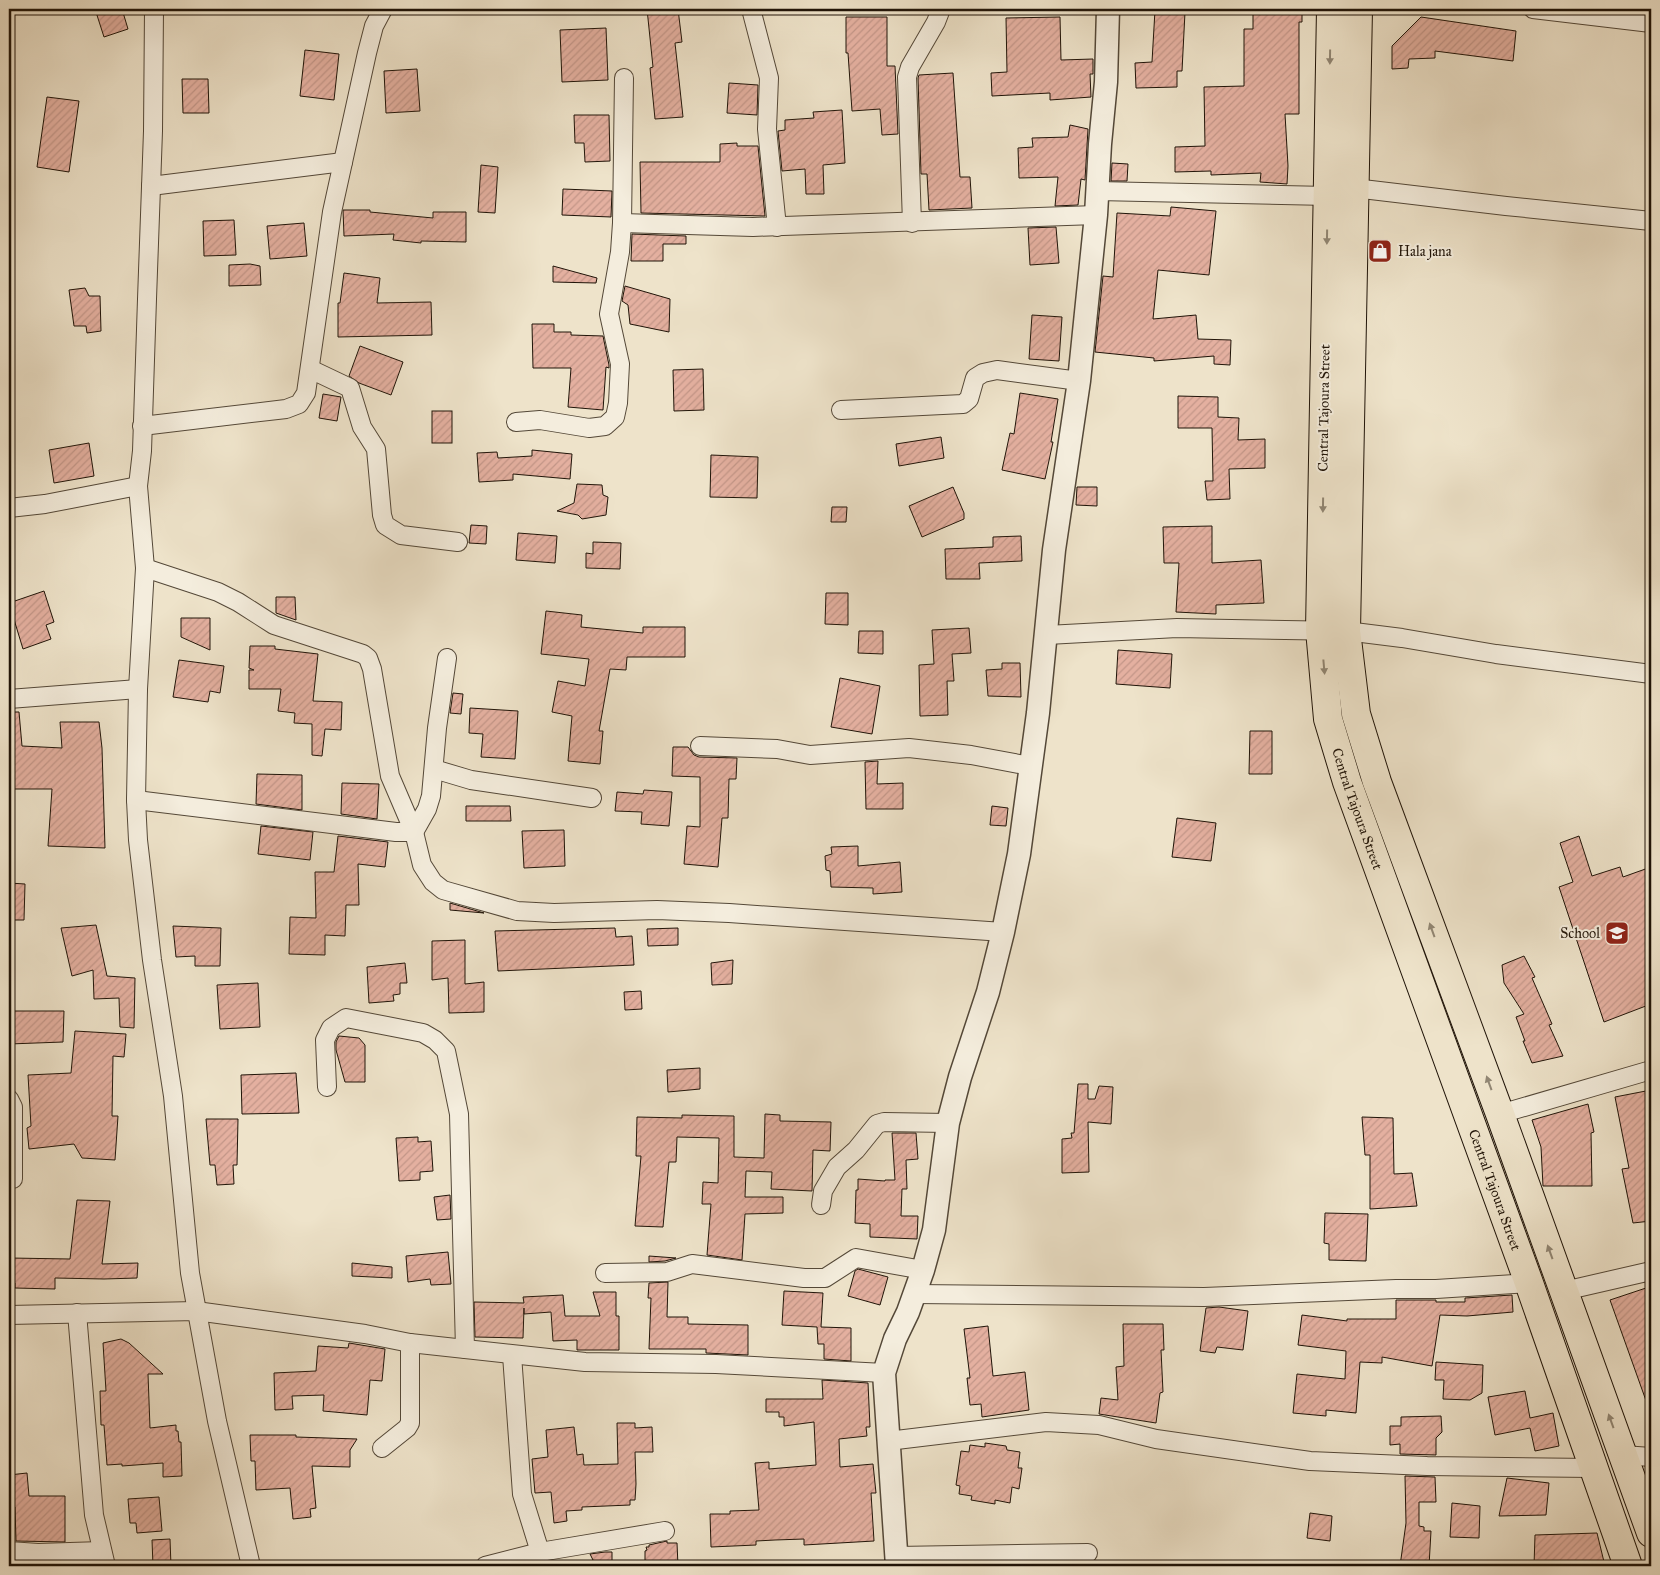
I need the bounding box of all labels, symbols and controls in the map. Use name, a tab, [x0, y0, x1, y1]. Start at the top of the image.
one-way arrow	[1326, 50, 1334, 66]
one-way arrow	[1323, 230, 1331, 246]
shop icon: Hala jana	[1367, 238, 1393, 264]
place label: Hala jana	[1398, 243, 1452, 260]
street label: Central Tajoura Street	[1314, 344, 1334, 472]
one-way arrow	[1318, 497, 1326, 513]
one-way arrow	[1320, 660, 1328, 676]
street label: Central Tajoura Street	[1329, 746, 1387, 872]
school or university icon: School	[1604, 920, 1630, 946]
one-way arrow	[1428, 923, 1435, 938]
place label: School	[1560, 925, 1600, 942]
one-way arrow	[1485, 1075, 1492, 1090]
street label: Central Tajoura Street	[1465, 1127, 1525, 1253]
one-way arrow	[1546, 1244, 1554, 1259]
one-way arrow	[1607, 1413, 1615, 1428]

